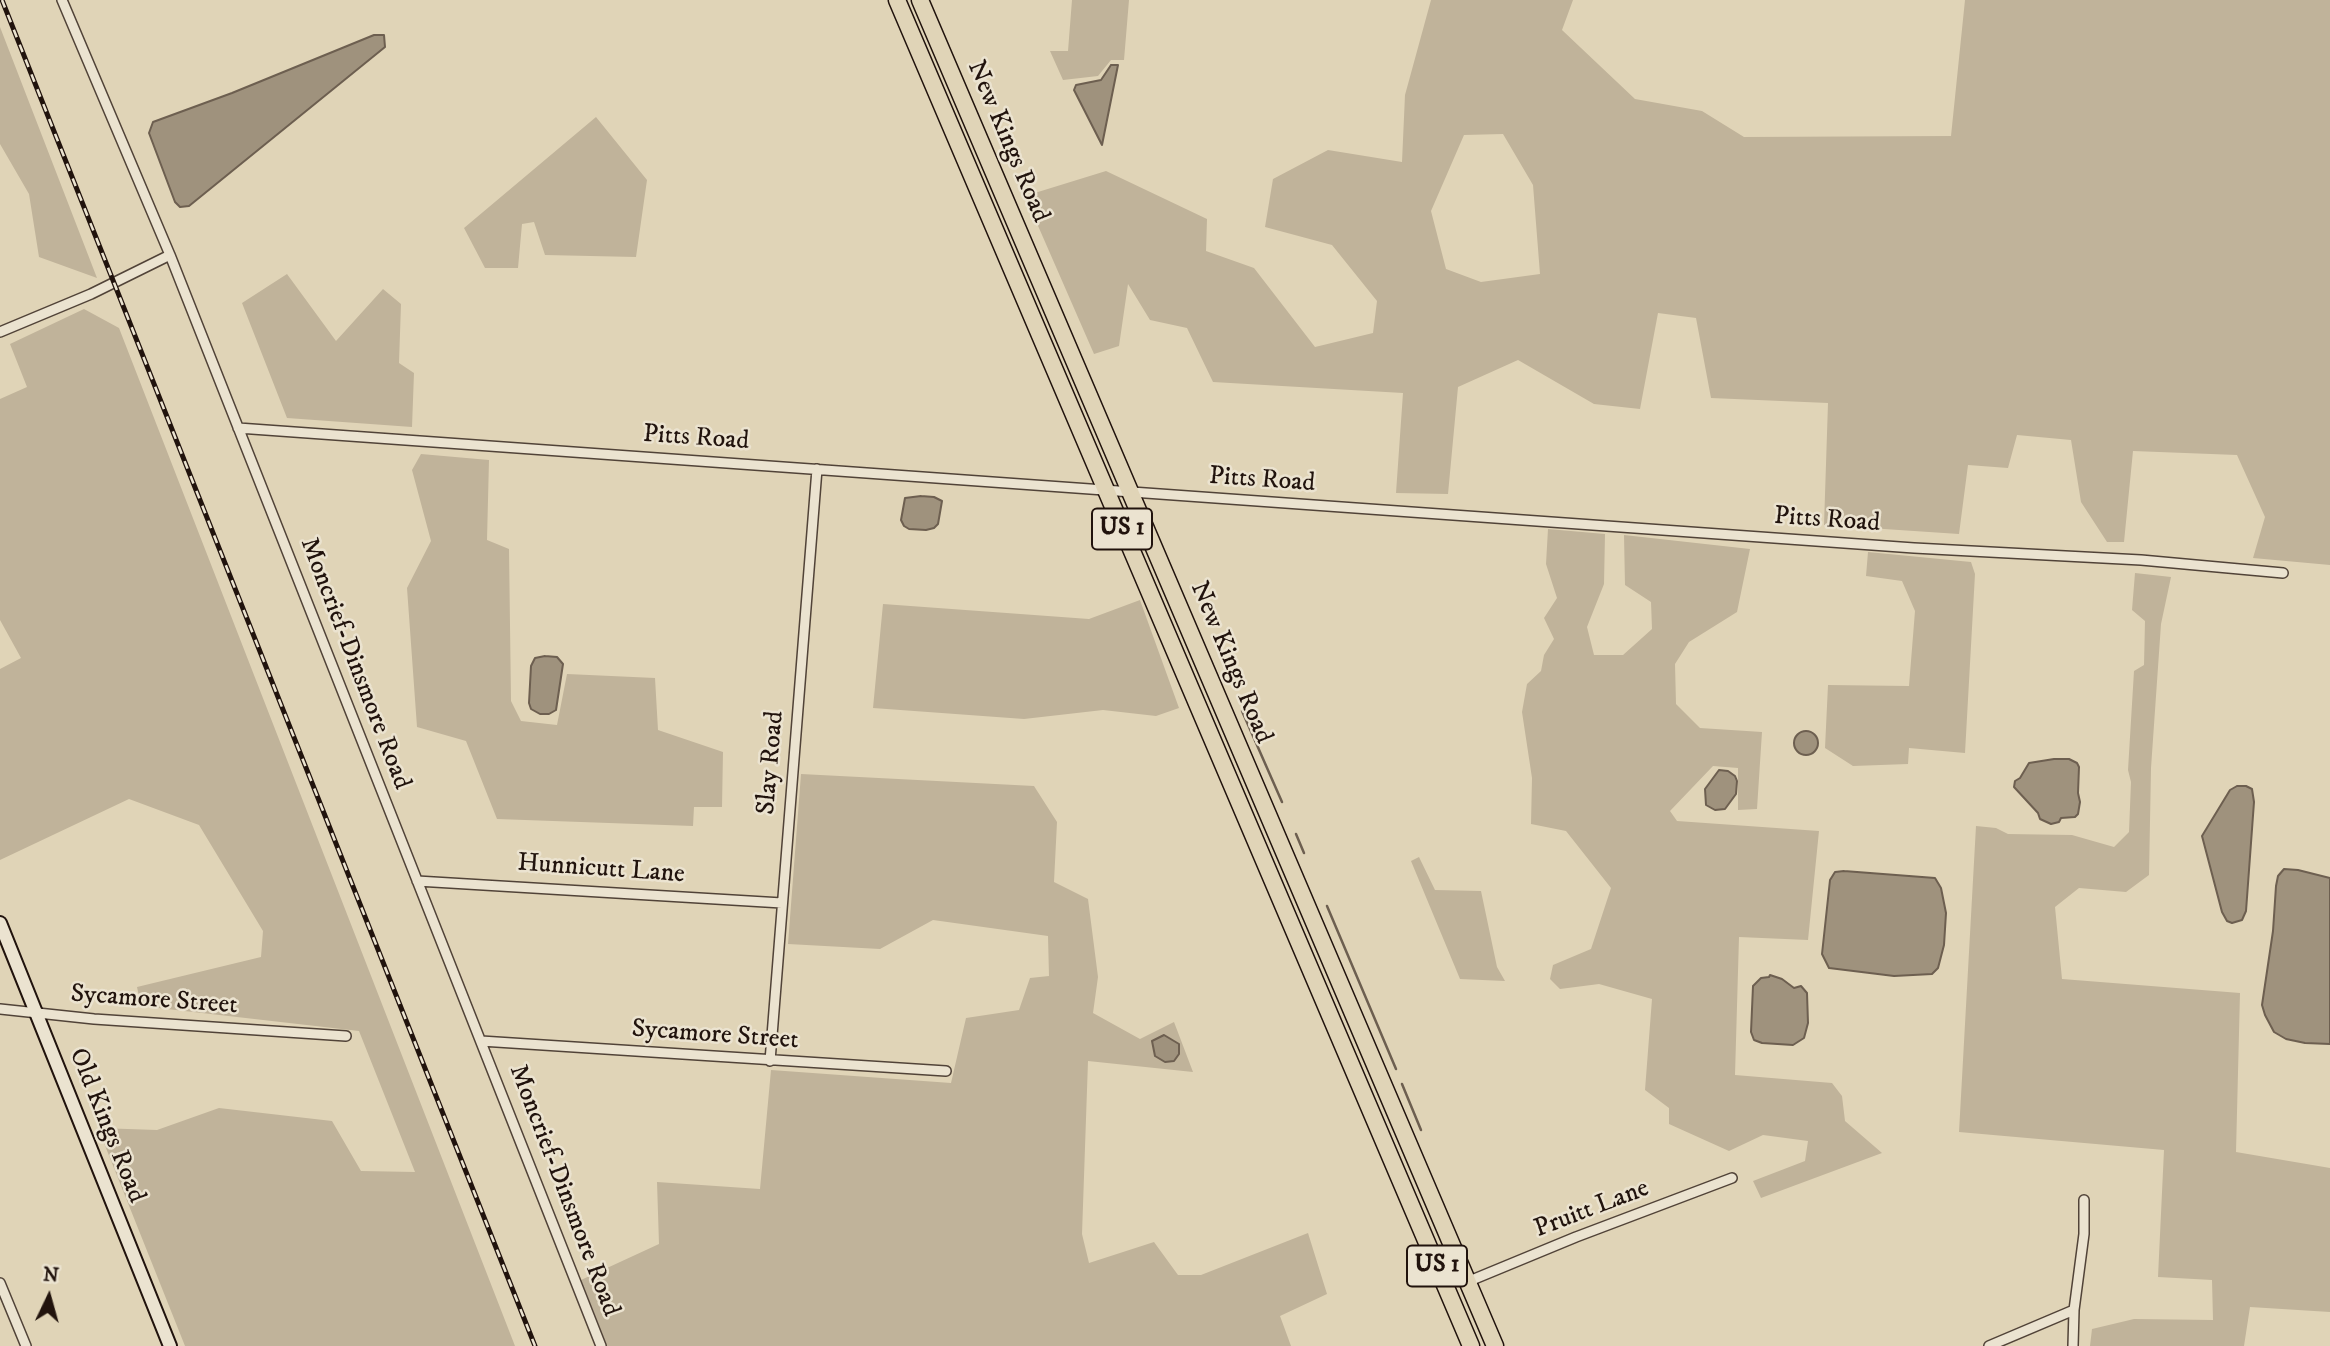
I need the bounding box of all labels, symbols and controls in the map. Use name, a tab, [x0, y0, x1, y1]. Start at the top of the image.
street label: New Kings Road	[959, 56, 1055, 228]
street label: Pitts Road	[642, 420, 750, 458]
street label: Pitts Road	[1208, 462, 1316, 500]
street label: Pitts Road	[1773, 502, 1881, 540]
road number: US 1	[1092, 508, 1152, 550]
street label: Moncrief-Dinsmore Road	[292, 534, 416, 794]
street label: New Kings Road	[1182, 577, 1278, 749]
street label: Slay Road	[752, 710, 792, 816]
street label: Hunnicutt Lane	[516, 849, 686, 891]
street label: Sycamore Street	[69, 980, 239, 1022]
street label: Sycamore Street	[630, 1015, 800, 1057]
street label: Old Kings Road	[61, 1044, 151, 1208]
street label: Moncrief-Dinsmore Road	[501, 1061, 625, 1321]
street label: Pruitt Lane	[1530, 1174, 1654, 1246]
road number: US 1	[1407, 1246, 1467, 1286]
north arrow	[14, 1262, 84, 1332]
text: N	[42, 1263, 60, 1288]

